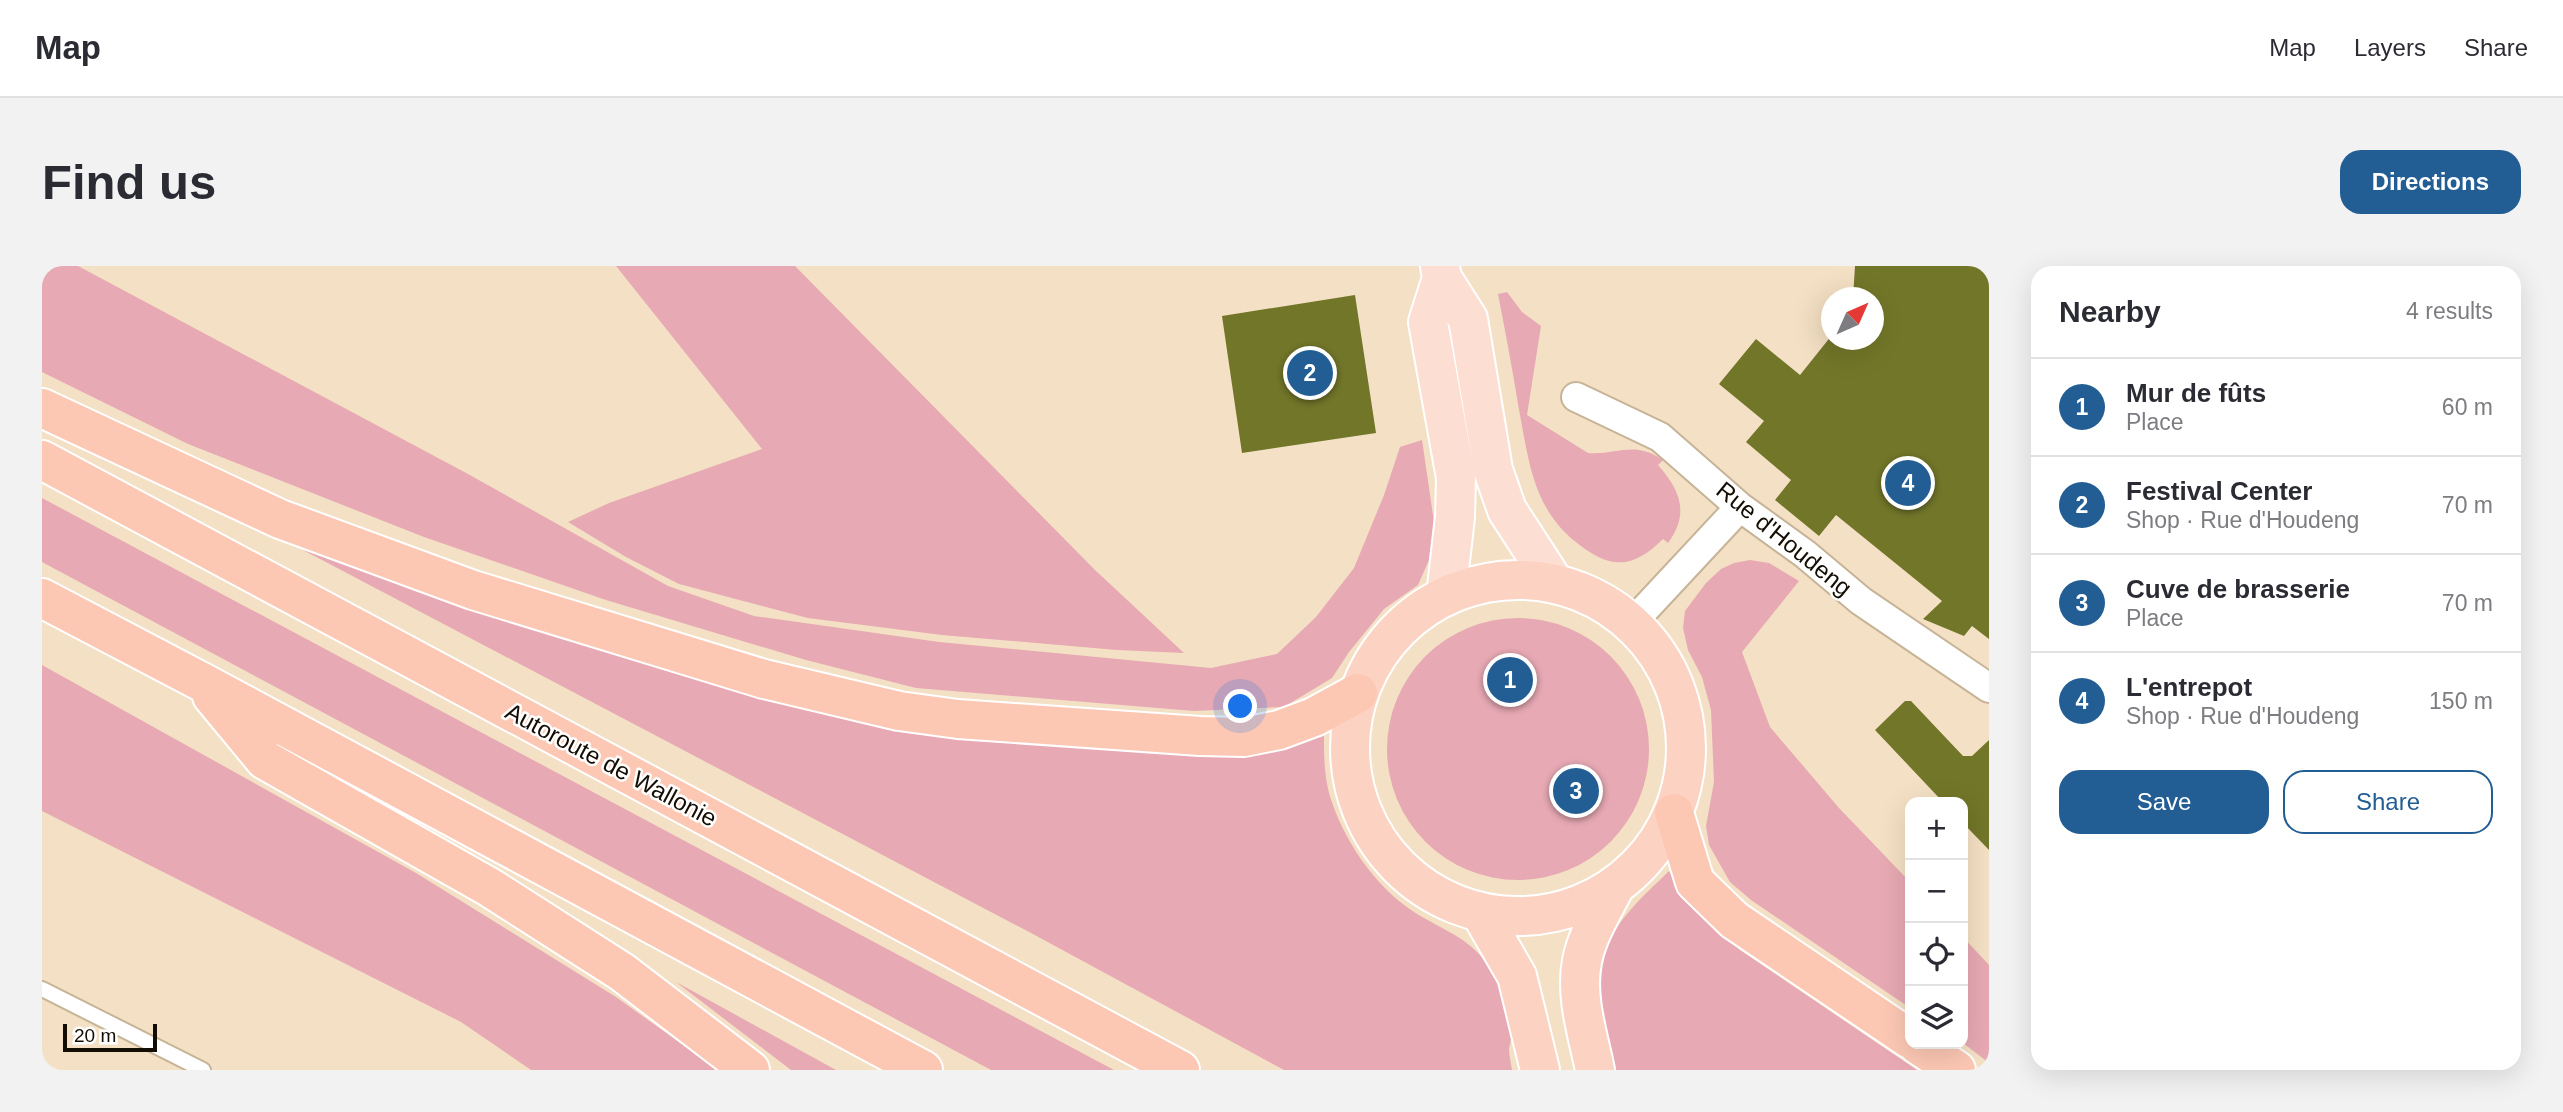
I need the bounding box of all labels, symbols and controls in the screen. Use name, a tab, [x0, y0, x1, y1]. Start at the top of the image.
text: Map	[35, 29, 101, 66]
text: Map	[2269, 34, 2316, 61]
text: Layers	[2354, 34, 2426, 61]
text: Share	[2464, 34, 2528, 61]
button: Directions	[2340, 150, 2521, 214]
text: Find us	[42, 155, 216, 209]
north arrow	[1821, 287, 1884, 350]
text: Nearby	[2059, 295, 2161, 328]
text: 4 results	[2406, 298, 2493, 324]
pin: 2	[1287, 347, 1333, 399]
text: Mur de fûts	[2126, 378, 2266, 408]
text: 1	[2076, 394, 2088, 420]
text: 60 m	[2442, 394, 2493, 420]
text: Place	[2126, 409, 2184, 435]
pin: 4	[1885, 457, 1931, 509]
street label: Rue d'Houdeng	[1711, 476, 1857, 601]
text: Festival Center	[2126, 476, 2312, 506]
text: 2	[2076, 492, 2088, 518]
text: 70 m	[2442, 492, 2493, 518]
text: Shop · Rue d'Houdeng	[2126, 507, 2359, 533]
text: Cuve de brasserie	[2126, 574, 2350, 604]
text: 3	[2076, 590, 2088, 616]
text: 70 m	[2442, 590, 2493, 616]
text: Place	[2126, 605, 2184, 631]
pin: 1	[1487, 654, 1533, 706]
text: L'entrepot	[2126, 672, 2252, 702]
text: 4	[2076, 688, 2088, 714]
text: 150 m	[2429, 688, 2493, 714]
your location	[1223, 689, 1257, 723]
street label: Autoroute de Wallonie	[501, 697, 721, 832]
text: Shop · Rue d'Houdeng	[2126, 703, 2359, 729]
pin: 3	[1553, 765, 1599, 817]
button: Save	[2059, 770, 2269, 834]
button: Share	[2283, 770, 2493, 834]
map controls	[1905, 797, 1968, 1049]
button: +	[1905, 797, 1968, 860]
button: −	[1905, 860, 1968, 923]
button: locate	[1905, 923, 1968, 986]
button: layers	[1905, 986, 1968, 1049]
scale bar	[63, 1021, 158, 1053]
text: 20 m	[74, 1025, 116, 1046]

